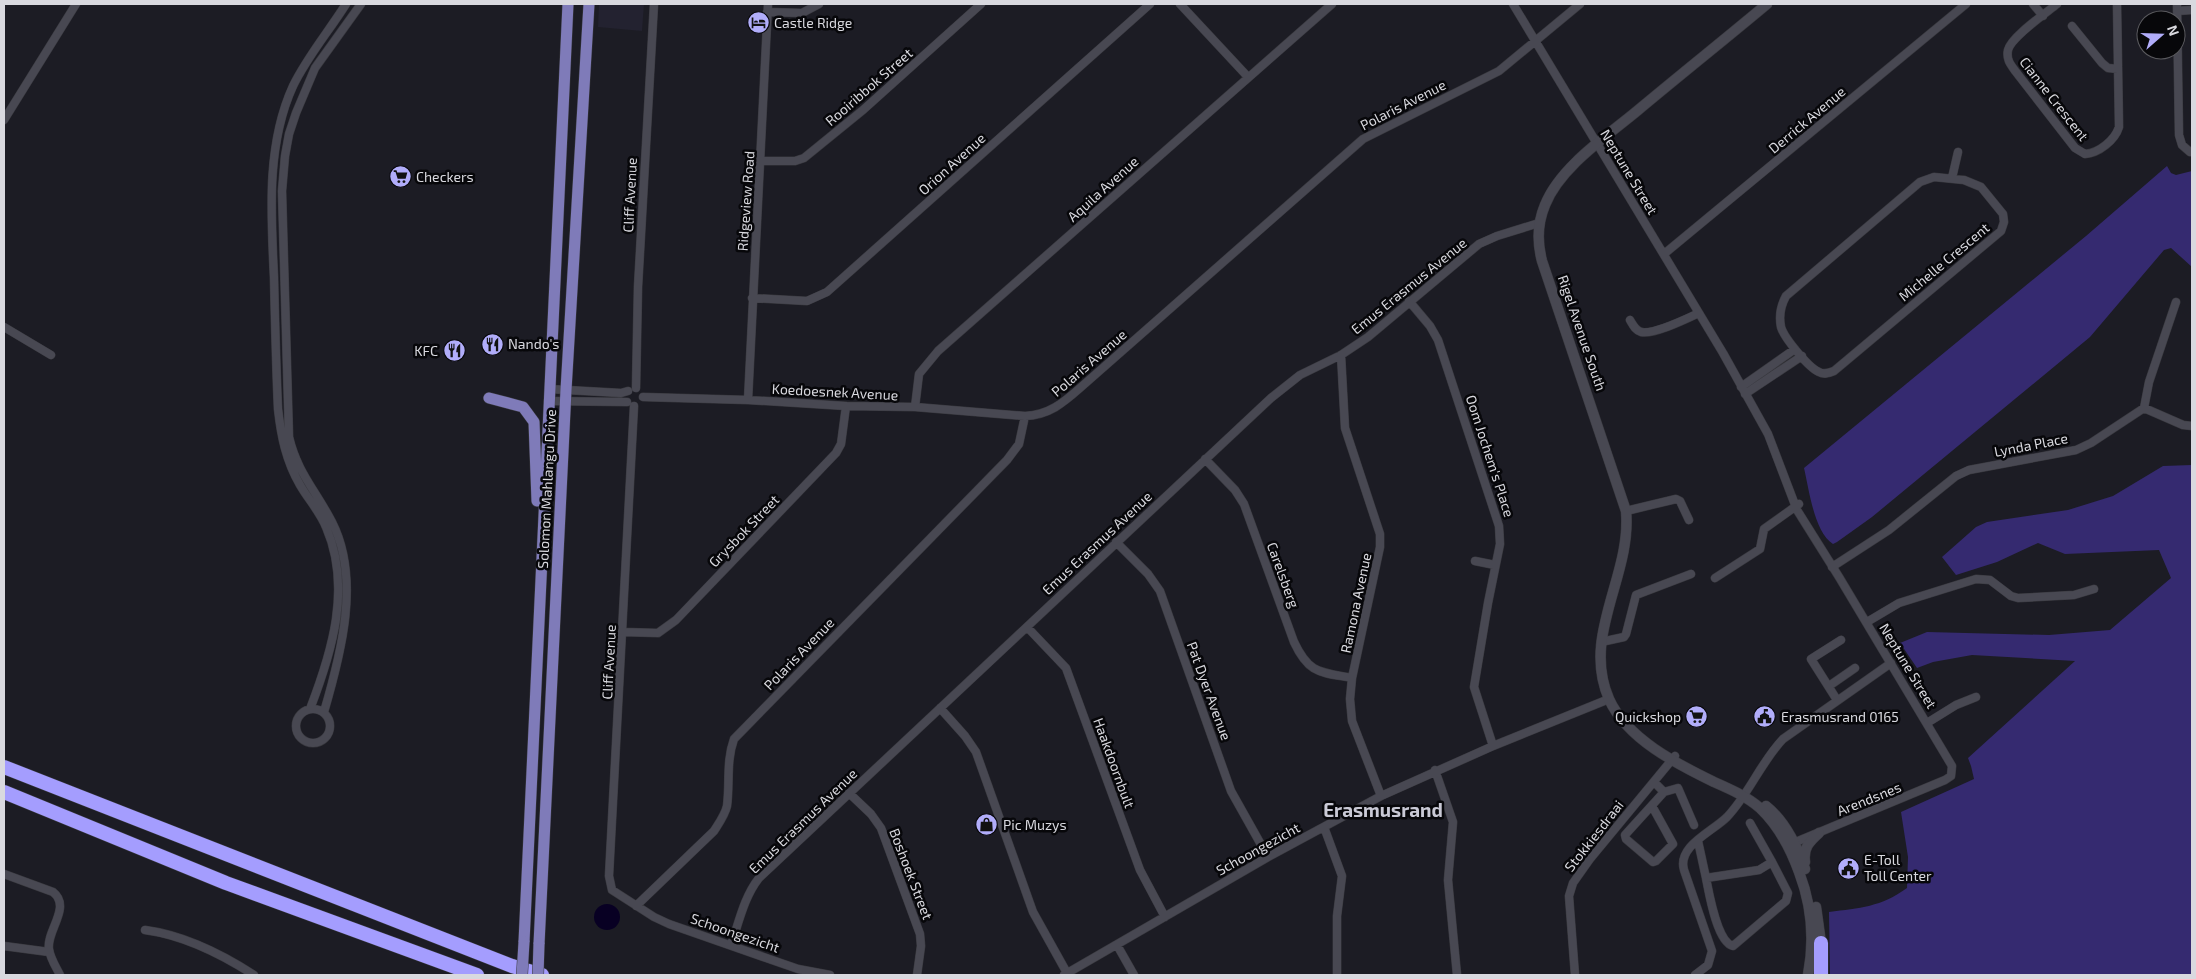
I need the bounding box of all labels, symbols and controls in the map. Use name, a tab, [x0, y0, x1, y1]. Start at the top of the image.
north arrow	[2136, 10, 2186, 60]
hotel icon: Castle Ridge	[746, 11, 770, 35]
place label: Castle Ridge	[774, 14, 852, 31]
text: N	[2164, 23, 2183, 38]
street label: Rooiribbok Street	[822, 44, 916, 129]
street label: Cianne Crescent	[2016, 53, 2092, 144]
street label: Polaris Avenue	[1357, 76, 1448, 133]
street label: Derrick Avenue	[1765, 83, 1849, 157]
street label: Neptune Street	[1597, 126, 1662, 217]
street label: Orion Avenue	[915, 129, 989, 198]
street label: Ridgeview Road	[734, 150, 757, 252]
street label: Aquila Avenue	[1064, 152, 1142, 225]
street label: Cliff Avenue	[619, 157, 640, 233]
supermarket icon: Checkers	[388, 165, 412, 189]
place label: Checkers	[416, 168, 474, 185]
street label: Michelle Crescent	[1895, 219, 1992, 304]
street label: Emus Erasmus Avenue	[1348, 234, 1470, 337]
street label: Rigel Avenue South	[1555, 273, 1610, 393]
street label: Polaris Avenue	[1048, 325, 1130, 400]
restaurant icon: Nando's	[480, 332, 504, 356]
place label: Nando's	[508, 335, 559, 352]
restaurant icon: KFC	[442, 339, 466, 363]
place label: KFC	[414, 342, 438, 359]
street label: Koedoesnek Avenue	[771, 380, 899, 403]
street label: Oom Jochem's Place	[1463, 393, 1518, 519]
street label: Solomon Mahlangu Drive	[534, 409, 559, 569]
street label: Lynda Place	[1992, 429, 2069, 460]
street label: Emus Erasmus Avenue	[1038, 487, 1155, 598]
street label: Grysbok Street	[705, 491, 782, 570]
street label: Carelsberg	[1264, 540, 1303, 610]
street label: Ramona Avenue	[1337, 551, 1374, 655]
street label: Polaris Avenue	[760, 614, 837, 693]
street label: Neptune Street	[1876, 620, 1941, 711]
street label: Cliff Avenue	[598, 624, 619, 700]
street label: Pat Dyer Avenue	[1184, 639, 1235, 742]
supermarket icon: Quickshop	[1685, 705, 1709, 729]
public building icon: Erasmusrand 0165	[1753, 705, 1777, 729]
place label: Quickshop	[1615, 708, 1681, 725]
place label: Erasmusrand 0165	[1781, 708, 1899, 725]
street label: Haakdoornbult	[1090, 715, 1139, 810]
street label: Emus Erasmus Avenue	[745, 765, 860, 877]
street label: Arendsnes	[1834, 778, 1903, 819]
street label: Stokkiesdraai	[1560, 797, 1627, 875]
district label: Erasmusrand	[1323, 798, 1443, 821]
shop icon: Pic Muzys	[975, 813, 999, 837]
place label: Pic Muzys	[1003, 816, 1067, 833]
street label: Schoongezicht	[1213, 819, 1303, 879]
street label: Boshoek Street	[886, 826, 937, 922]
place label: E-Toll Toll Center	[1864, 851, 1932, 884]
public building icon: E-Toll Toll Center	[1836, 856, 1860, 880]
street label: Schoongezicht	[688, 909, 782, 956]

